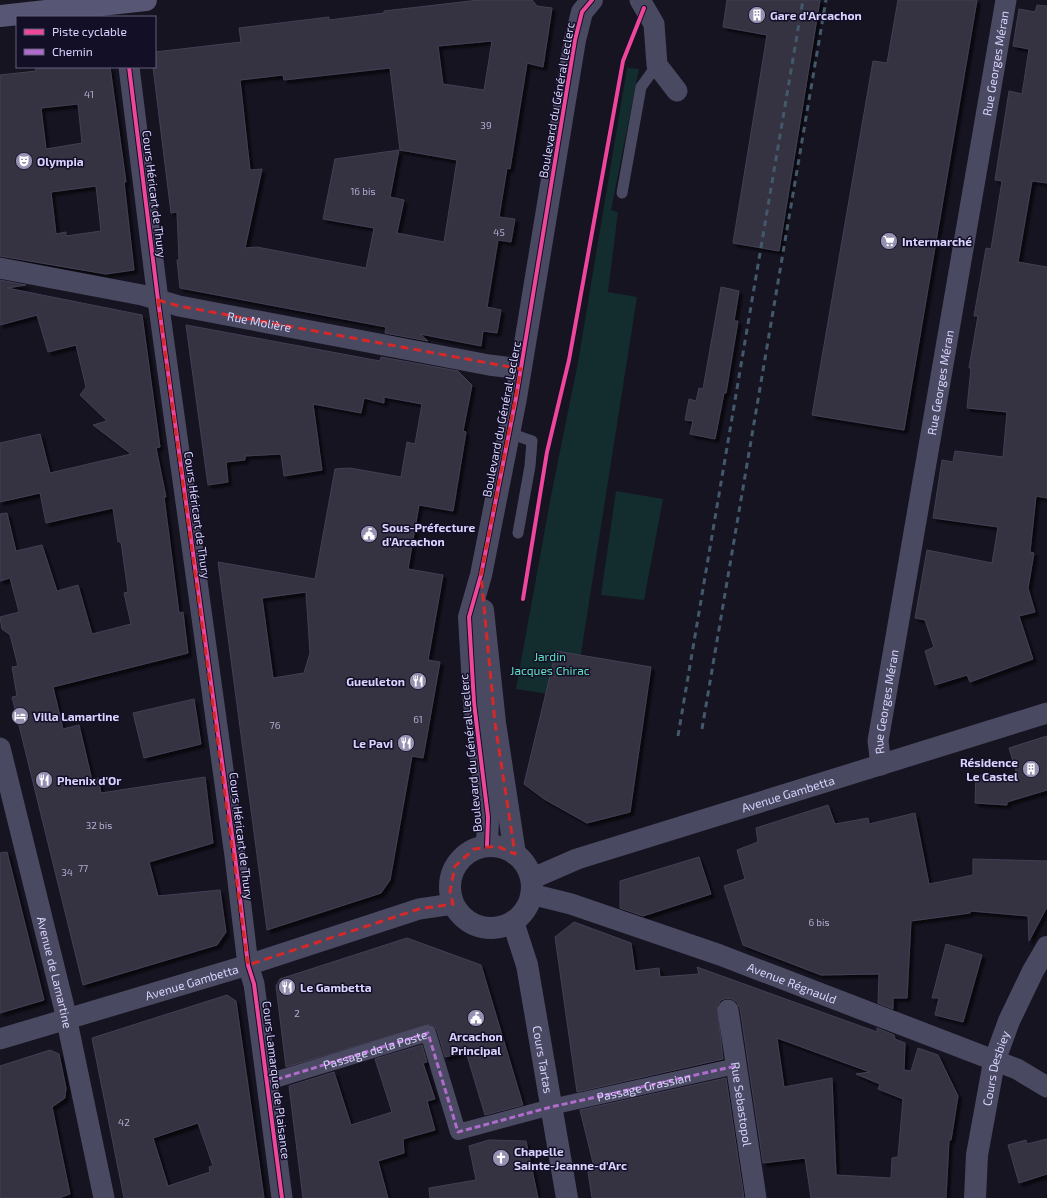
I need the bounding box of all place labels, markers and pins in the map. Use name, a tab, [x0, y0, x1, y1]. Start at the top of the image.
building icon: Gare d'Arcachon	[747, 5, 767, 25]
place label: Gare d'Arcachon	[770, 8, 862, 22]
theatre icon: Olympia	[14, 151, 34, 171]
place label: Olympia	[37, 154, 84, 169]
supermarket icon: Intermarché	[879, 231, 899, 251]
place label: Intermarché	[902, 234, 972, 248]
place label: Sous-Préfecture d'Arcachon	[382, 520, 475, 548]
public building icon: Sous-Préfecture d'Arcachon	[359, 524, 379, 544]
restaurant icon: Gueuleton	[408, 671, 428, 691]
place label: Gueuleton	[346, 674, 405, 688]
hotel icon: Villa Lamartine	[10, 706, 30, 726]
place label: Villa Lamartine	[33, 709, 120, 723]
restaurant icon: Le Pavi	[396, 733, 416, 753]
place label: Le Pavi	[353, 736, 393, 750]
place label: Résidence Le Castel	[960, 755, 1018, 783]
building icon: Résidence Le Castel	[1021, 759, 1041, 779]
restaurant icon: Phenix d'Or	[34, 770, 54, 790]
place label: Phenix d'Or	[57, 773, 121, 787]
restaurant icon: Le Gambetta	[277, 977, 297, 997]
place label: Le Gambetta	[300, 980, 372, 994]
public building icon: Arcachon Principal	[466, 1008, 486, 1028]
place label: Arcachon Principal	[449, 1029, 503, 1057]
place label: Chapelle Sainte-Jeanne-d'Arc	[514, 1144, 627, 1172]
church icon: Chapelle Sainte-Jeanne-d'Arc	[491, 1148, 511, 1168]

